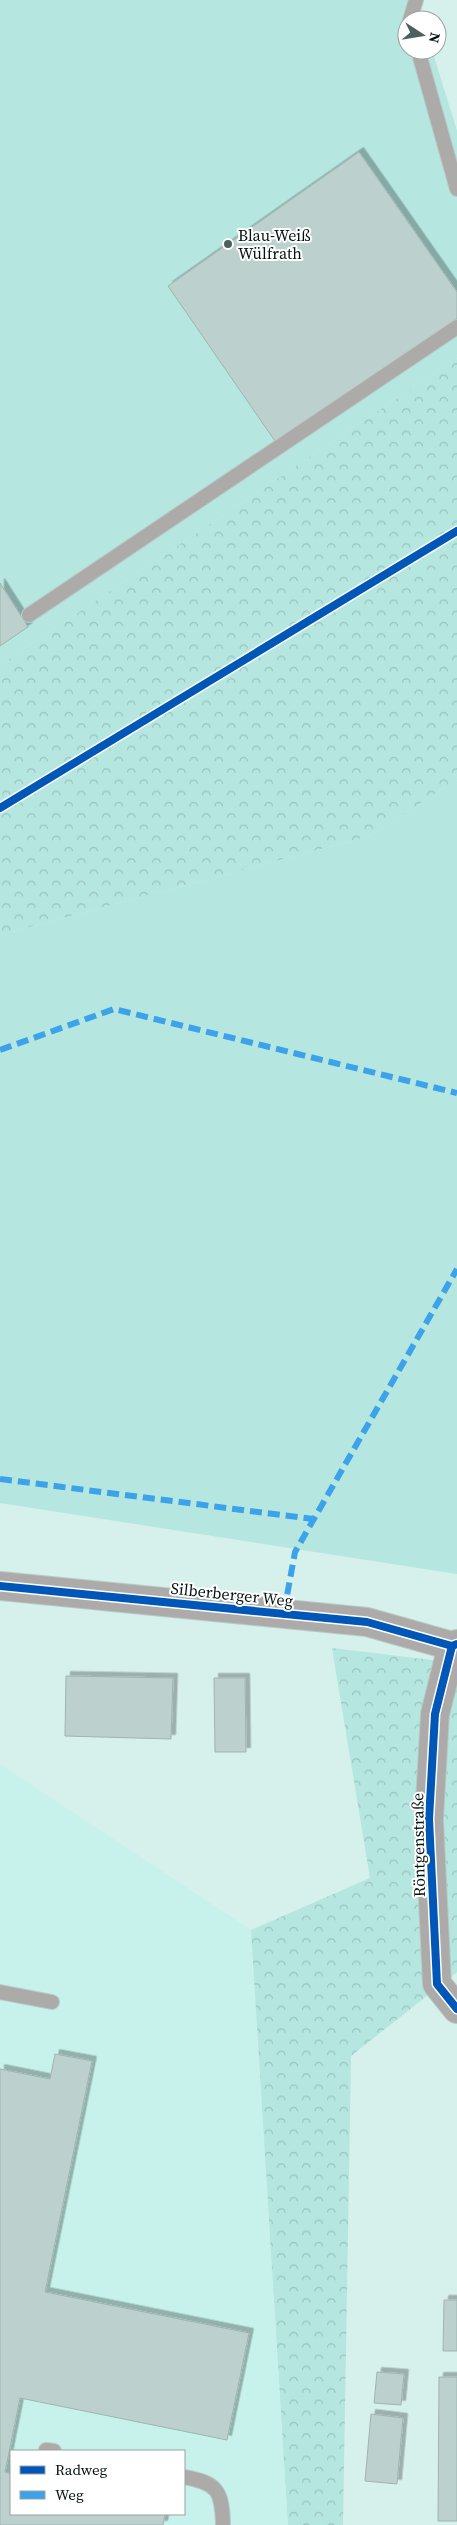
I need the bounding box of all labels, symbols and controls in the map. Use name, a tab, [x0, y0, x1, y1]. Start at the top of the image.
north arrow	[397, 10, 447, 60]
text: N	[424, 31, 446, 45]
place label: Blau-Weiß Wülfrath	[238, 224, 311, 264]
marker: Blau-Weiß Wülfrath	[222, 238, 234, 250]
street label: Silberberger Weg	[170, 1577, 294, 1611]
street label: Röntgenstraße	[406, 1793, 430, 1897]
legend	[10, 2450, 185, 2515]
text: Radweg	[55, 2459, 108, 2480]
text: Weg	[55, 2484, 84, 2505]

